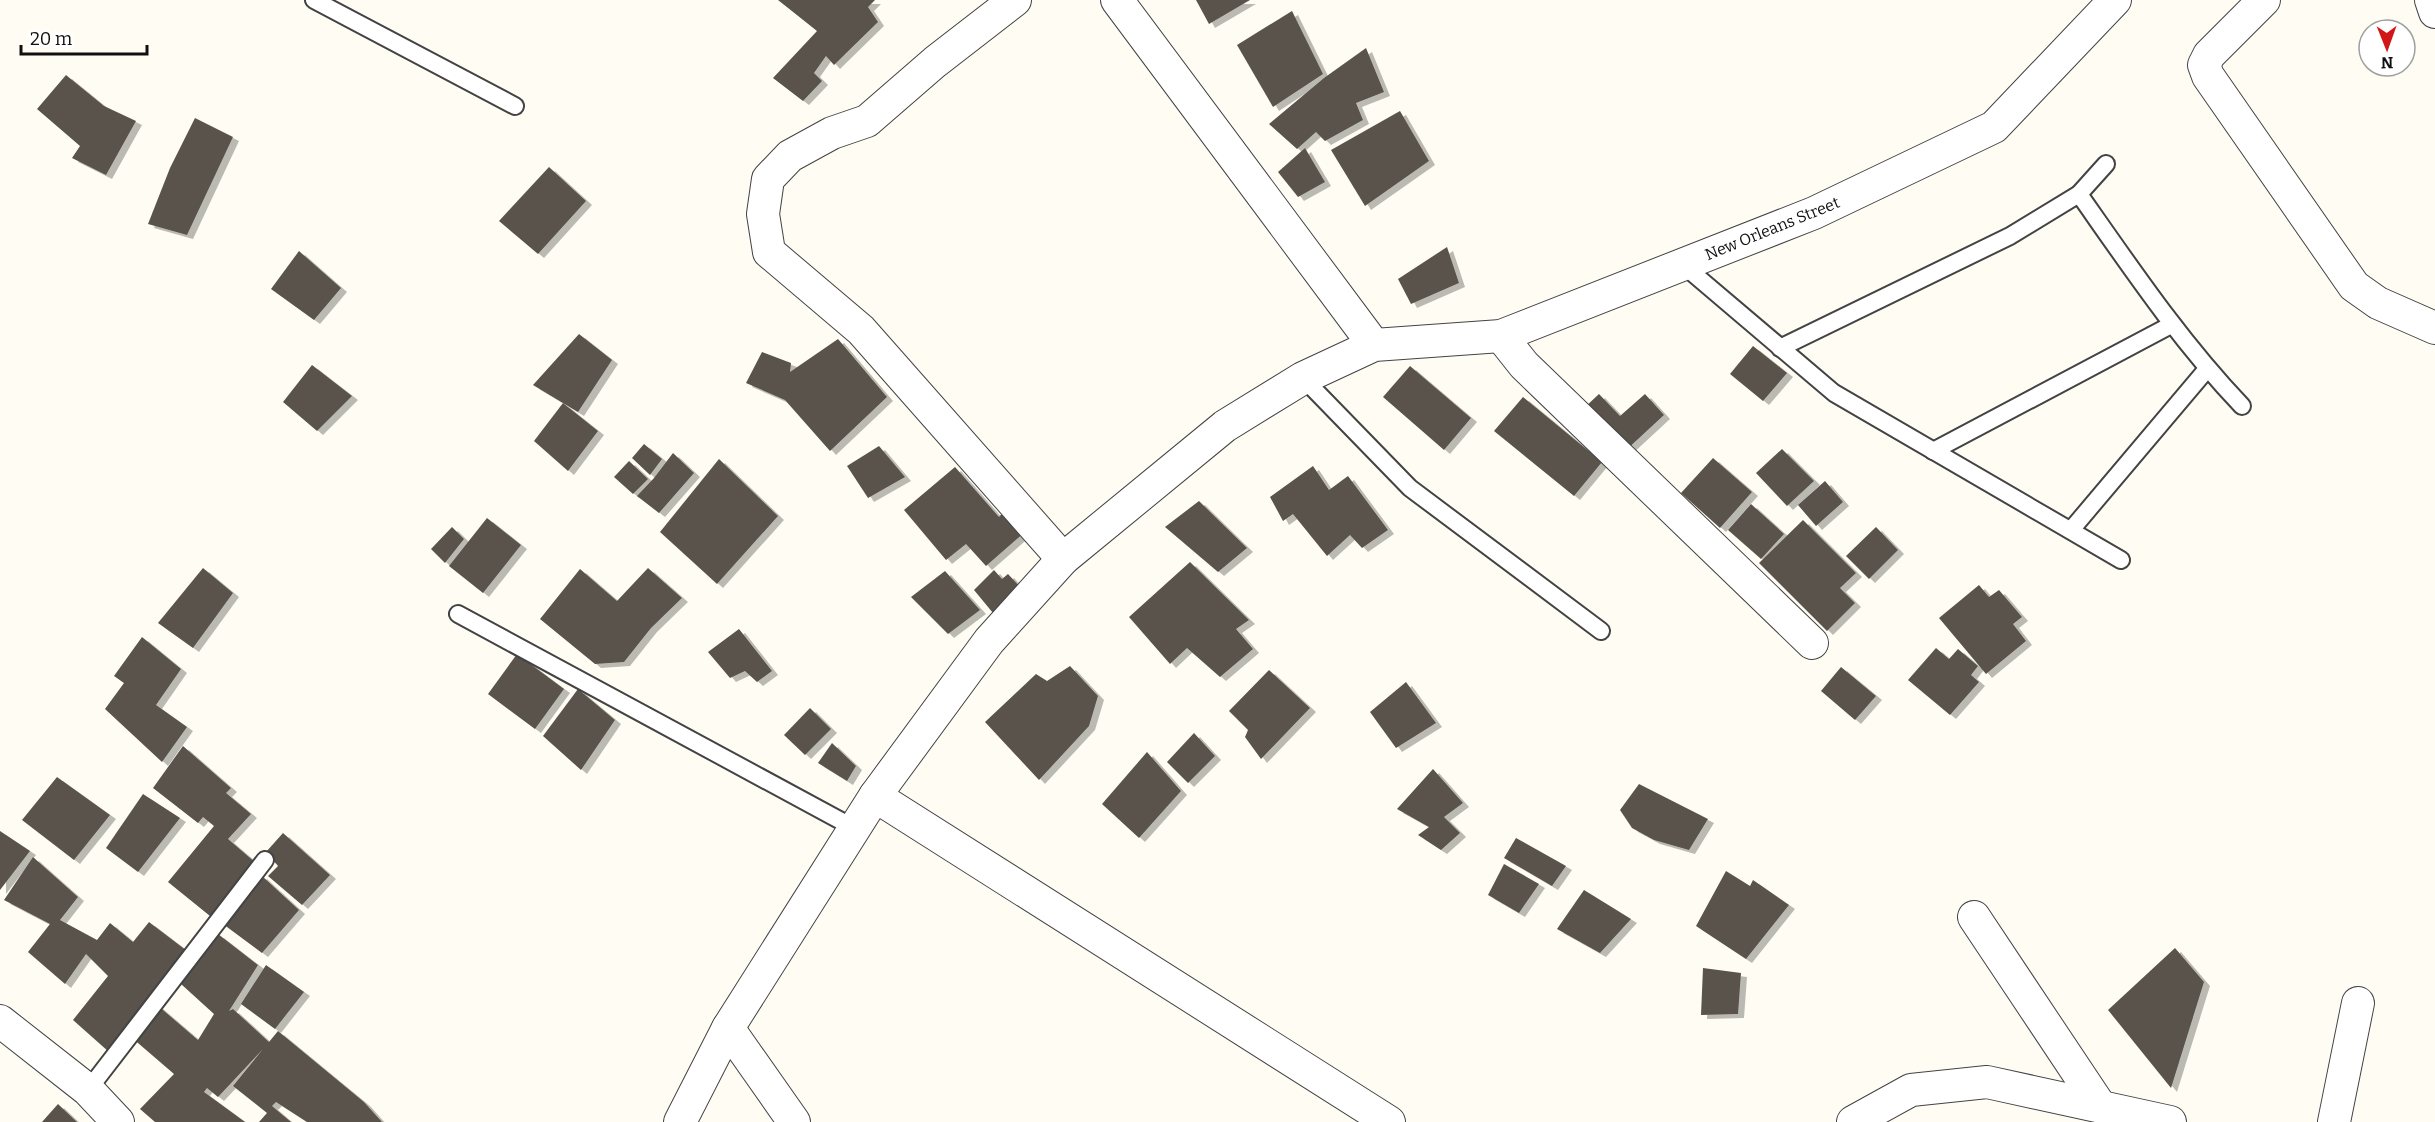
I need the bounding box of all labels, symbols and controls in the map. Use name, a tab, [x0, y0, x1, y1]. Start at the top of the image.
scale bar	[21, 18, 147, 56]
north arrow	[2357, 18, 2417, 78]
text: 20 m	[30, 28, 72, 50]
text: N	[2381, 53, 2394, 72]
street label: New Orleans Street	[1702, 193, 1842, 264]

